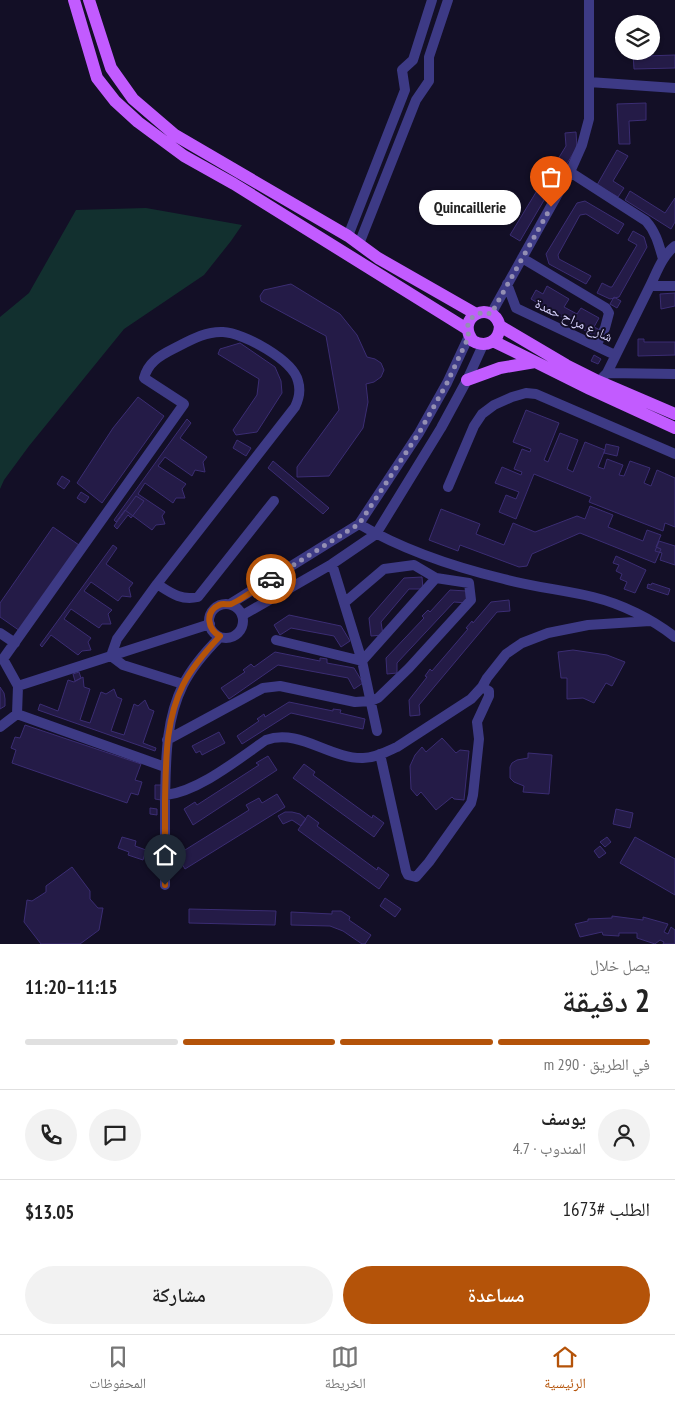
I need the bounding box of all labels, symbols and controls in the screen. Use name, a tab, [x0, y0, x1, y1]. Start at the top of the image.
map controls	[615, 15, 660, 60]
button: layers	[615, 15, 660, 60]
pin	[530, 156, 572, 207]
icon: bag	[537, 163, 565, 191]
callout: Quincaillerie	[418, 190, 521, 224]
text: Quincaillerie	[434, 197, 506, 217]
street label: شارع مراح حمدة	[532, 294, 616, 347]
courier	[246, 554, 296, 604]
icon: car	[257, 565, 285, 593]
pin	[144, 834, 186, 885]
icon: home	[151, 841, 179, 869]
text: يصل خلال	[590, 955, 650, 975]
text: 11:15–11:20	[25, 975, 118, 999]
text: 2 دقيقة	[562, 979, 650, 1021]
text: في الطريق · 290 m	[544, 1054, 650, 1074]
text: يوسف	[541, 1106, 586, 1130]
button: phone	[25, 1109, 77, 1161]
button: chat	[89, 1109, 141, 1161]
button: person	[598, 1109, 650, 1161]
text: المندوب · 4.7	[513, 1138, 586, 1158]
text: الطلب #1673	[563, 1197, 650, 1221]
text: $13.05	[25, 1200, 74, 1224]
button: مشاركة	[25, 1266, 333, 1324]
button: مساعدة	[343, 1266, 650, 1324]
tab: المحفوظات	[89, 1343, 146, 1397]
tab: الخريطة	[325, 1343, 366, 1397]
tab: الرئيسية	[544, 1343, 586, 1397]

